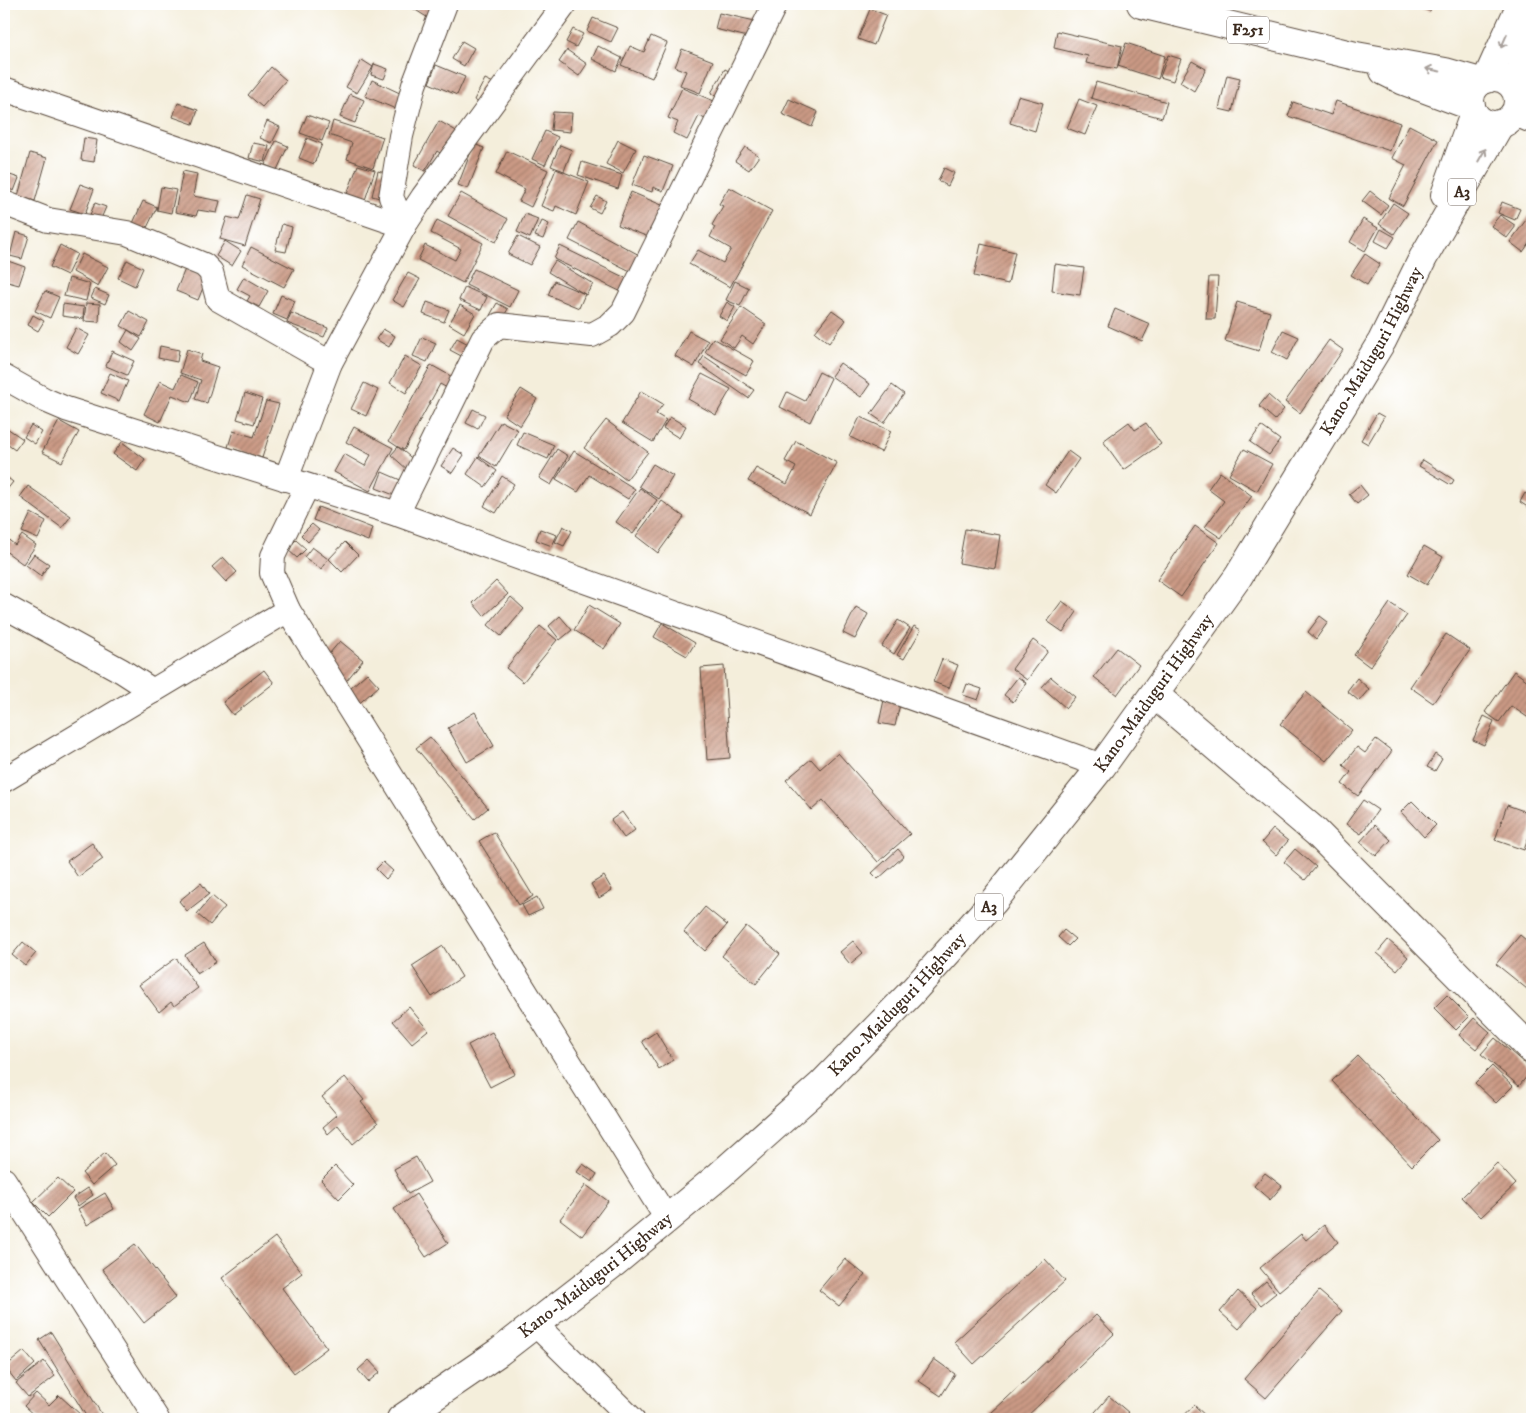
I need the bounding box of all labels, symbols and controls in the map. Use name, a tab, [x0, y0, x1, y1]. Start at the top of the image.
road number: F251	[1227, 16, 1269, 44]
one-way arrow	[1499, 33, 1509, 48]
one-way arrow	[1425, 64, 1441, 74]
one-way arrow	[1477, 148, 1487, 163]
road number: A3	[1448, 178, 1476, 206]
street label: Kano-Maiduguri Highway	[1316, 263, 1428, 440]
street label: Kano-Maiduguri Highway	[1090, 609, 1219, 777]
road number: A3	[975, 894, 1003, 920]
street label: Kano-Maiduguri Highway	[824, 928, 971, 1081]
street label: Kano-Maiduguri Highway	[515, 1208, 678, 1343]

